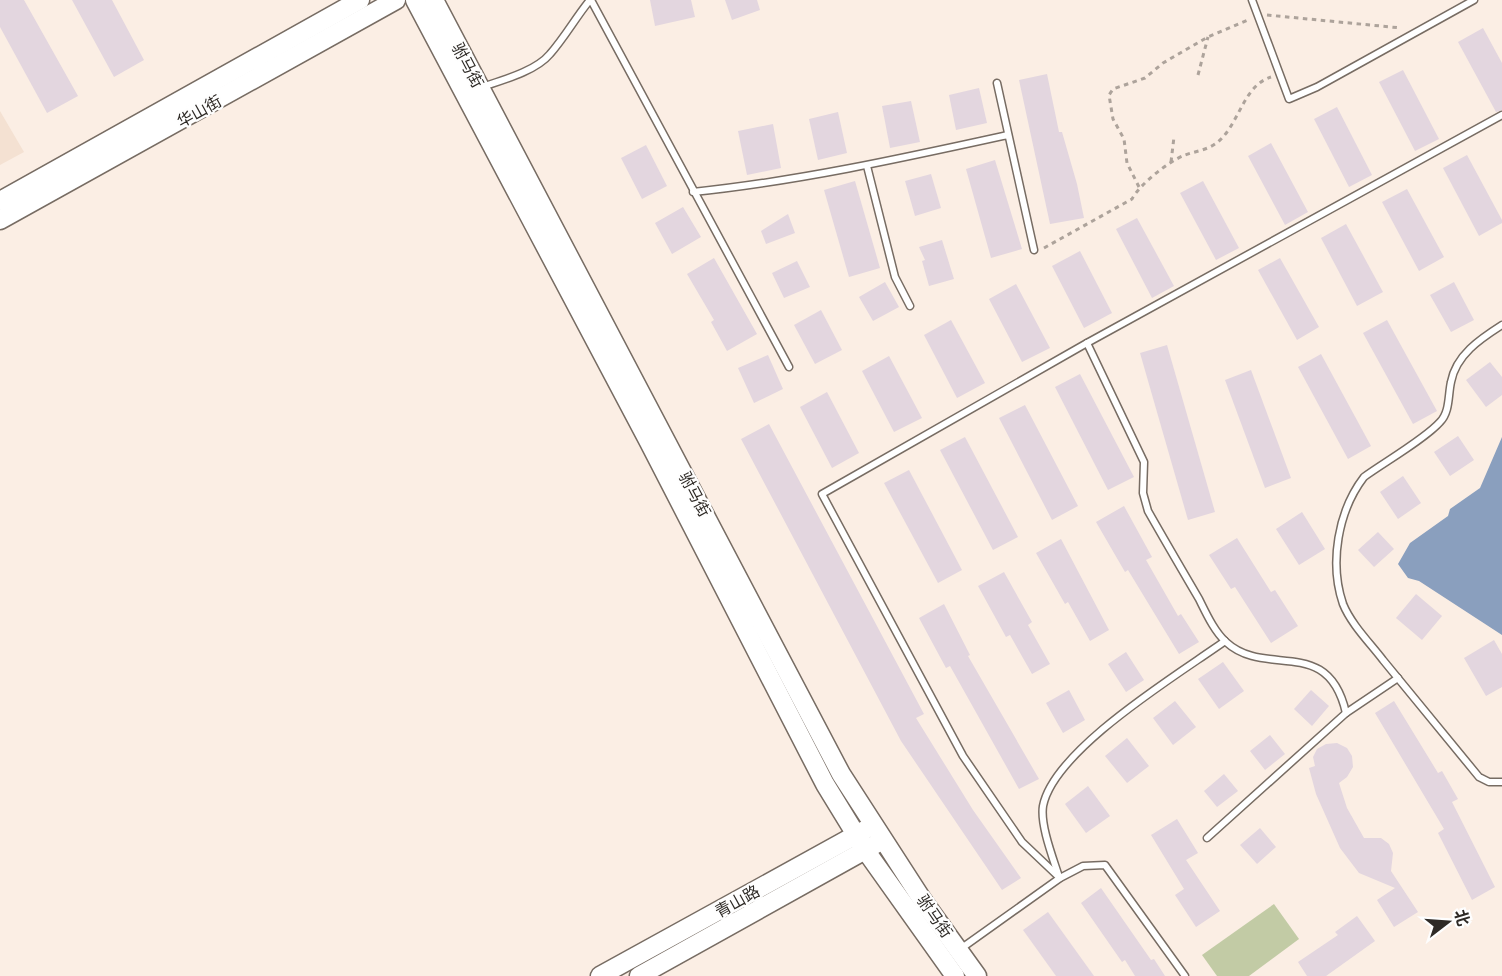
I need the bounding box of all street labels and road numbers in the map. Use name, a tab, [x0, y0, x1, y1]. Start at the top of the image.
street label: 驸马街	[447, 40, 487, 91]
street label: 华山街	[174, 91, 225, 132]
street label: 驸马街	[674, 469, 714, 520]
street label: 青山路	[712, 881, 763, 922]
street label: 驸马街	[912, 891, 956, 942]

